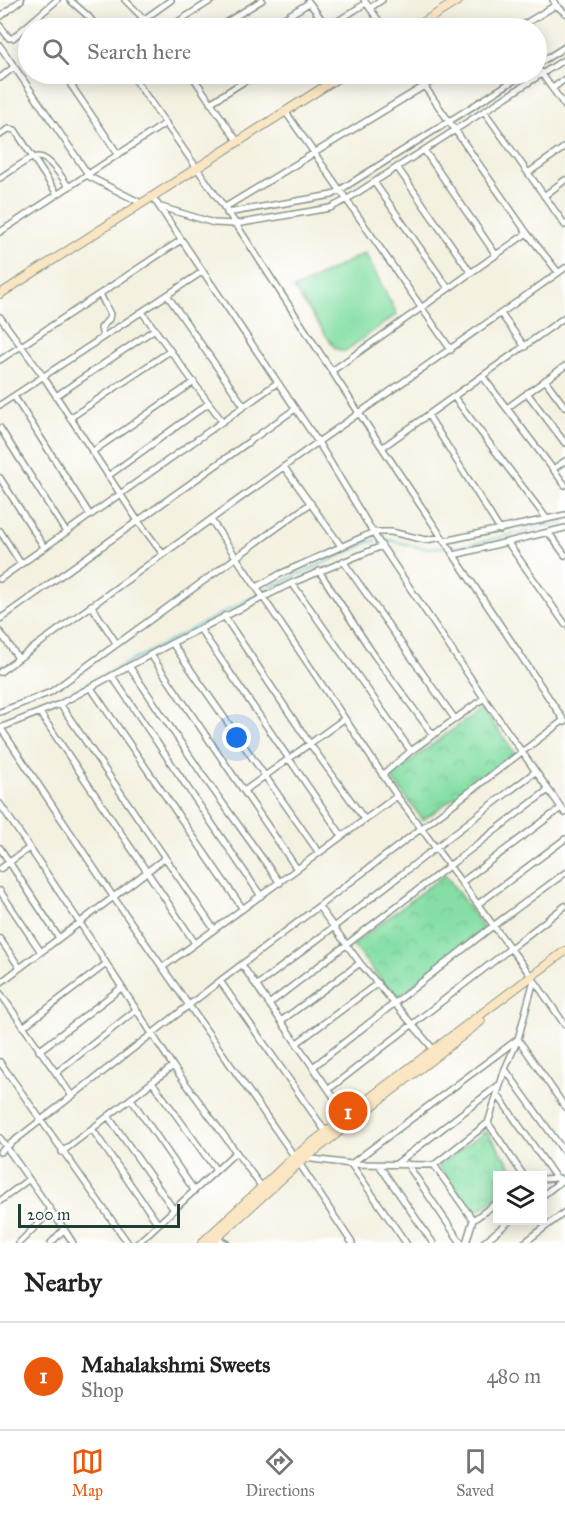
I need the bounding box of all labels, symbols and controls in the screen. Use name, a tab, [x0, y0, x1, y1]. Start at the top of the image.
search box	[18, 18, 547, 84]
icon: search	[39, 35, 72, 68]
text: Search here	[87, 38, 191, 65]
your location	[222, 723, 251, 752]
pin: 1	[328, 1088, 368, 1134]
map controls	[493, 1171, 547, 1225]
button: layers	[493, 1171, 547, 1225]
scale bar	[18, 1201, 180, 1228]
text: 200 m	[27, 1205, 70, 1224]
text: Nearby	[24, 1266, 102, 1298]
text: Mahalakshmi Sweets	[81, 1351, 270, 1378]
text: 1	[40, 1364, 47, 1388]
text: 480 m	[486, 1364, 541, 1388]
text: Shop	[81, 1378, 124, 1402]
tab: Map	[71, 1445, 104, 1500]
tab: Directions	[246, 1445, 314, 1500]
tab: Saved	[456, 1445, 494, 1500]

